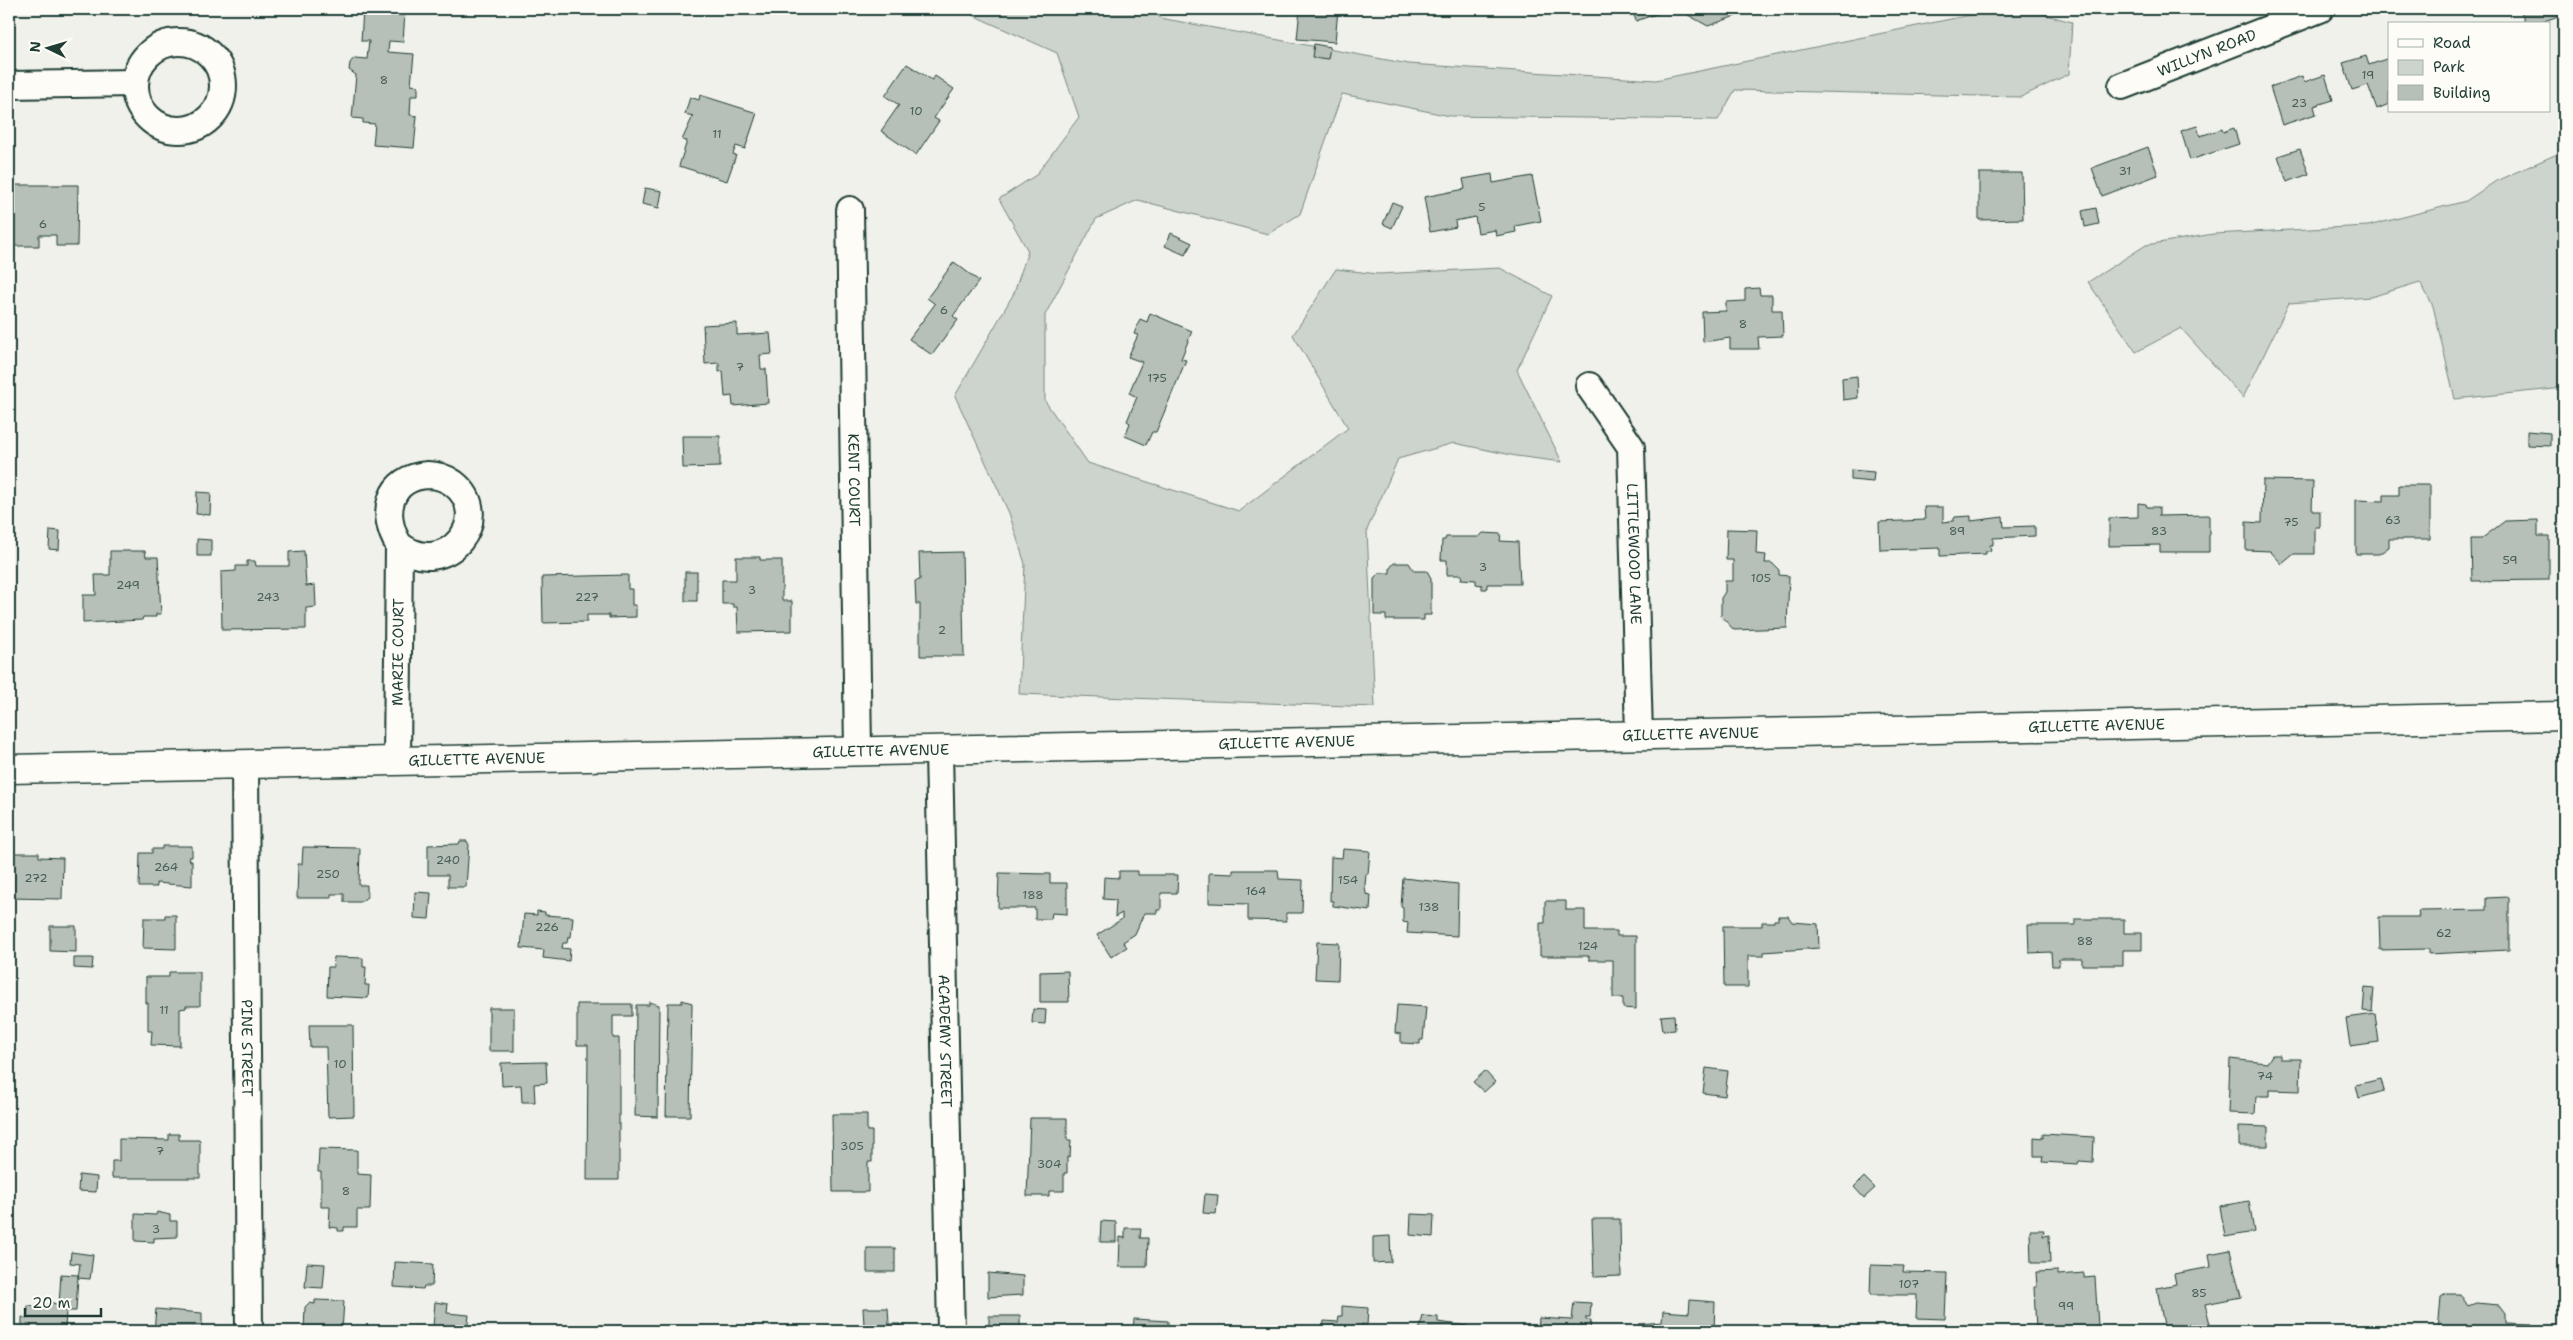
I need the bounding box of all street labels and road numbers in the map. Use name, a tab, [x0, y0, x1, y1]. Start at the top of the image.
street label: WILLYN ROAD	[2154, 25, 2259, 81]
street label: KENT COURT	[843, 433, 865, 527]
street label: LITTLEWOOD LANE	[1622, 483, 1646, 625]
street label: MARIE COURT	[388, 598, 409, 706]
street label: GILLETTE AVENUE	[2028, 714, 2165, 737]
street label: GILLETTE AVENUE	[1622, 723, 1759, 746]
street label: GILLETTE AVENUE	[1218, 731, 1355, 754]
street label: GILLETTE AVENUE	[812, 739, 949, 762]
street label: GILLETTE AVENUE	[408, 748, 546, 771]
street label: ACADEMY STREET	[934, 974, 956, 1108]
street label: PINE STREET	[237, 999, 257, 1097]

